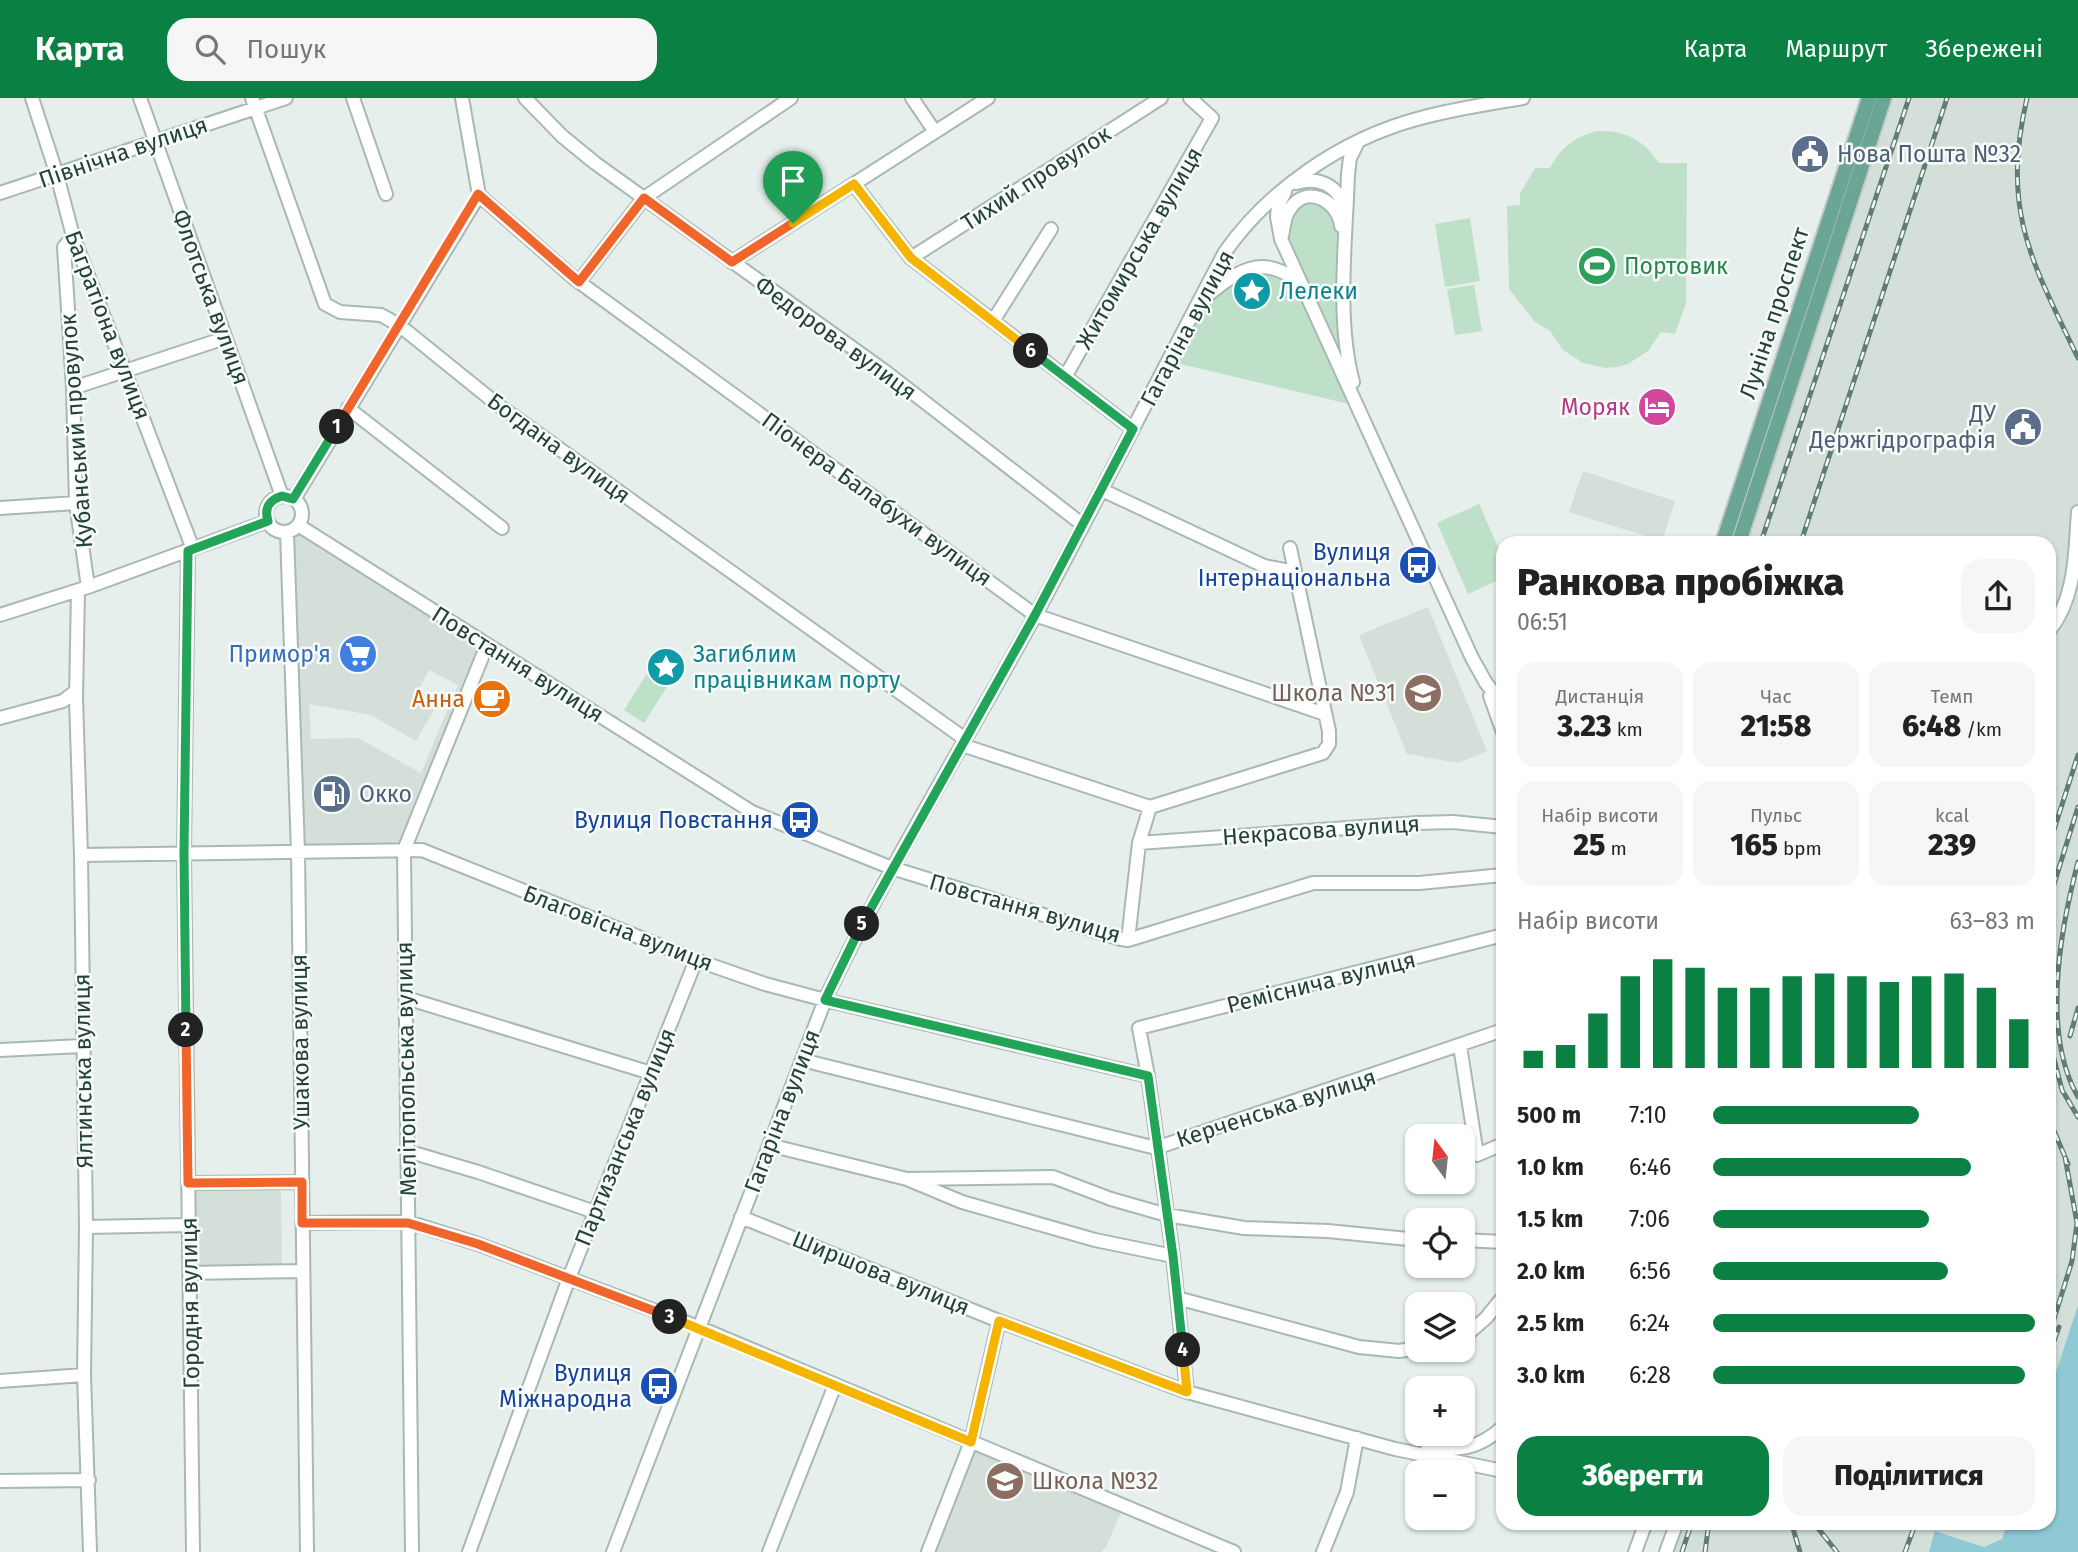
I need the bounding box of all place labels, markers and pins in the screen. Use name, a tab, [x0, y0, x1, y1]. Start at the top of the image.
public building icon: Нова Пошта №32	[1789, 133, 1831, 175]
place label: Нова Пошта №32	[1837, 140, 2021, 168]
pin	[763, 151, 823, 223]
sports icon: Портовик	[1576, 245, 1618, 287]
place label: Портовик	[1624, 252, 1728, 280]
place icon: Лелеки	[1231, 270, 1273, 312]
place label: Лелеки	[1279, 277, 1358, 305]
pin: 6	[1014, 334, 1048, 368]
hotel icon: Моряк	[1636, 386, 1678, 428]
place label: Моряк	[1561, 393, 1630, 421]
place label: ДУ Держгідрографія	[1808, 400, 1997, 454]
public building icon: ДУ Держгідрографія	[2002, 406, 2044, 448]
pin: 1	[320, 410, 354, 444]
place label: Вулиця Інтернаціональна	[1198, 538, 1391, 592]
bus stop icon: Вулиця Інтернаціональна	[1397, 544, 1439, 586]
supermarket icon: Примор'я	[337, 633, 379, 675]
place label: Примор'я	[228, 640, 331, 668]
place label: Загиблим працівникам порту	[693, 640, 901, 694]
place icon: Загиблим працівникам порту	[645, 646, 687, 688]
school or university icon: Школа №31	[1402, 672, 1444, 714]
cafe icon: Анна	[471, 678, 513, 720]
place label: Школа №31	[1271, 679, 1396, 707]
place label: Анна	[412, 685, 465, 713]
fuel station icon: Окко	[311, 773, 353, 815]
place label: Окко	[359, 780, 412, 808]
bus stop icon: Вулиця Повстання	[779, 799, 821, 841]
place label: Вулиця Повстання	[574, 806, 773, 834]
pin: 5	[844, 906, 880, 942]
pin: 2	[168, 1012, 204, 1048]
pin: 3	[652, 1300, 688, 1334]
pin: 4	[1166, 1332, 1200, 1368]
place label: Вулиця Міжнародна	[499, 1359, 632, 1413]
bus stop icon: Вулиця Міжнародна	[638, 1365, 680, 1407]
school or university icon: Школа №32	[984, 1460, 1026, 1502]
place label: Школа №32	[1032, 1467, 1159, 1495]

